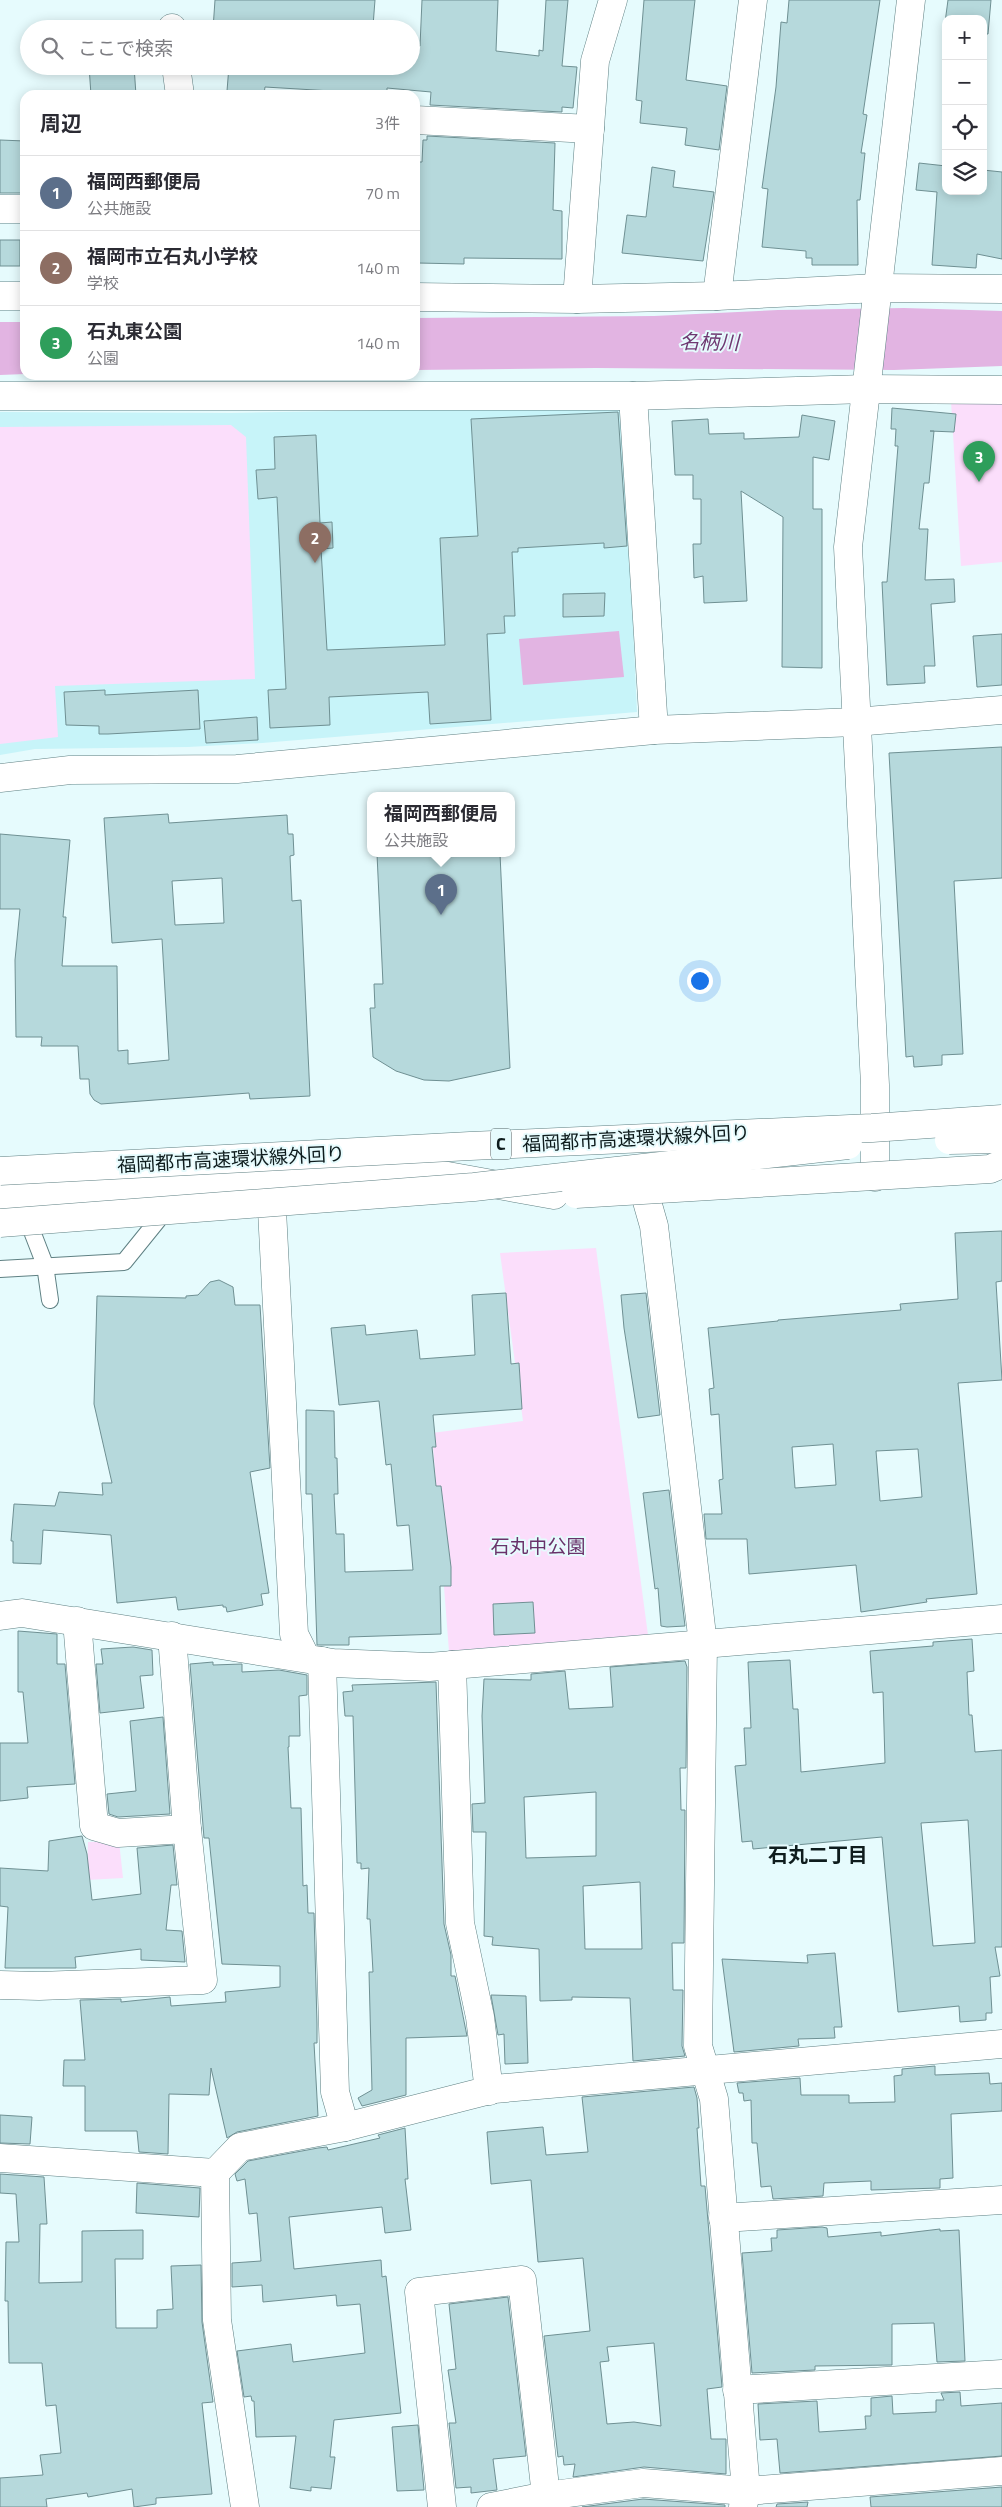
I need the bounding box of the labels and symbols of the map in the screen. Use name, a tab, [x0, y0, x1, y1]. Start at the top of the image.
water label: 名柄川	[679, 325, 741, 358]
pin: 3	[963, 441, 995, 482]
pin: 2	[299, 522, 331, 563]
pin: 1	[425, 874, 457, 915]
your location	[687, 968, 713, 994]
street label: 福岡都市高速環状線外回り	[521, 1117, 751, 1158]
road number: C	[491, 1128, 511, 1160]
street label: 福岡都市高速環状線外回り	[116, 1138, 346, 1179]
park label: 石丸中公園	[490, 1531, 586, 1560]
district label: 石丸二丁目	[768, 1839, 868, 1870]

